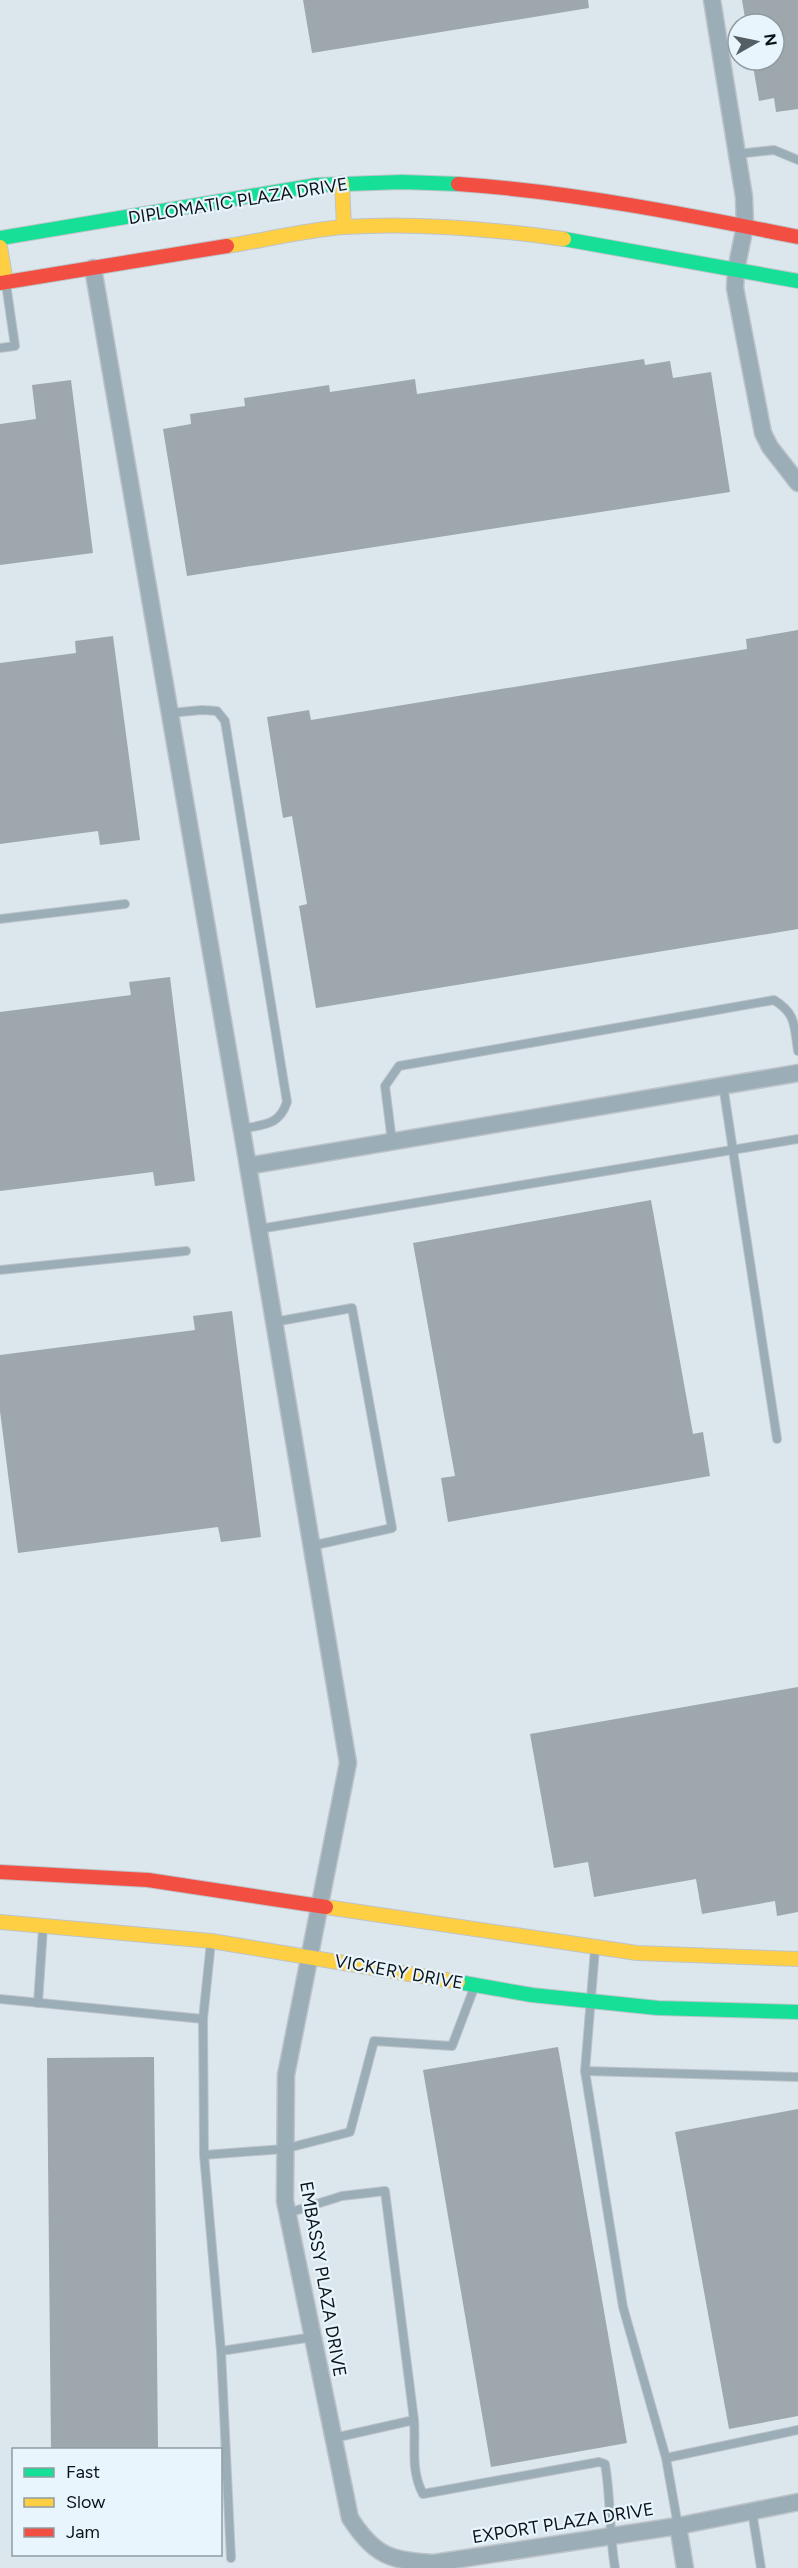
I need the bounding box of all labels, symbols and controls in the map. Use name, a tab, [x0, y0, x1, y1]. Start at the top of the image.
north arrow	[726, 12, 786, 72]
text: N	[760, 32, 781, 47]
street label: DIPLOMATIC PLAZA DRIVE	[127, 173, 349, 229]
street label: VICKERY DRIVE	[333, 1950, 465, 1994]
street label: EMBASSY PLAZA DRIVE	[295, 2179, 351, 2379]
legend	[12, 2448, 222, 2556]
text: Fast	[66, 2461, 100, 2483]
text: Slow	[66, 2491, 105, 2513]
street label: EXPORT PLAZA DRIVE	[471, 2498, 655, 2548]
text: Jam	[66, 2521, 100, 2543]

